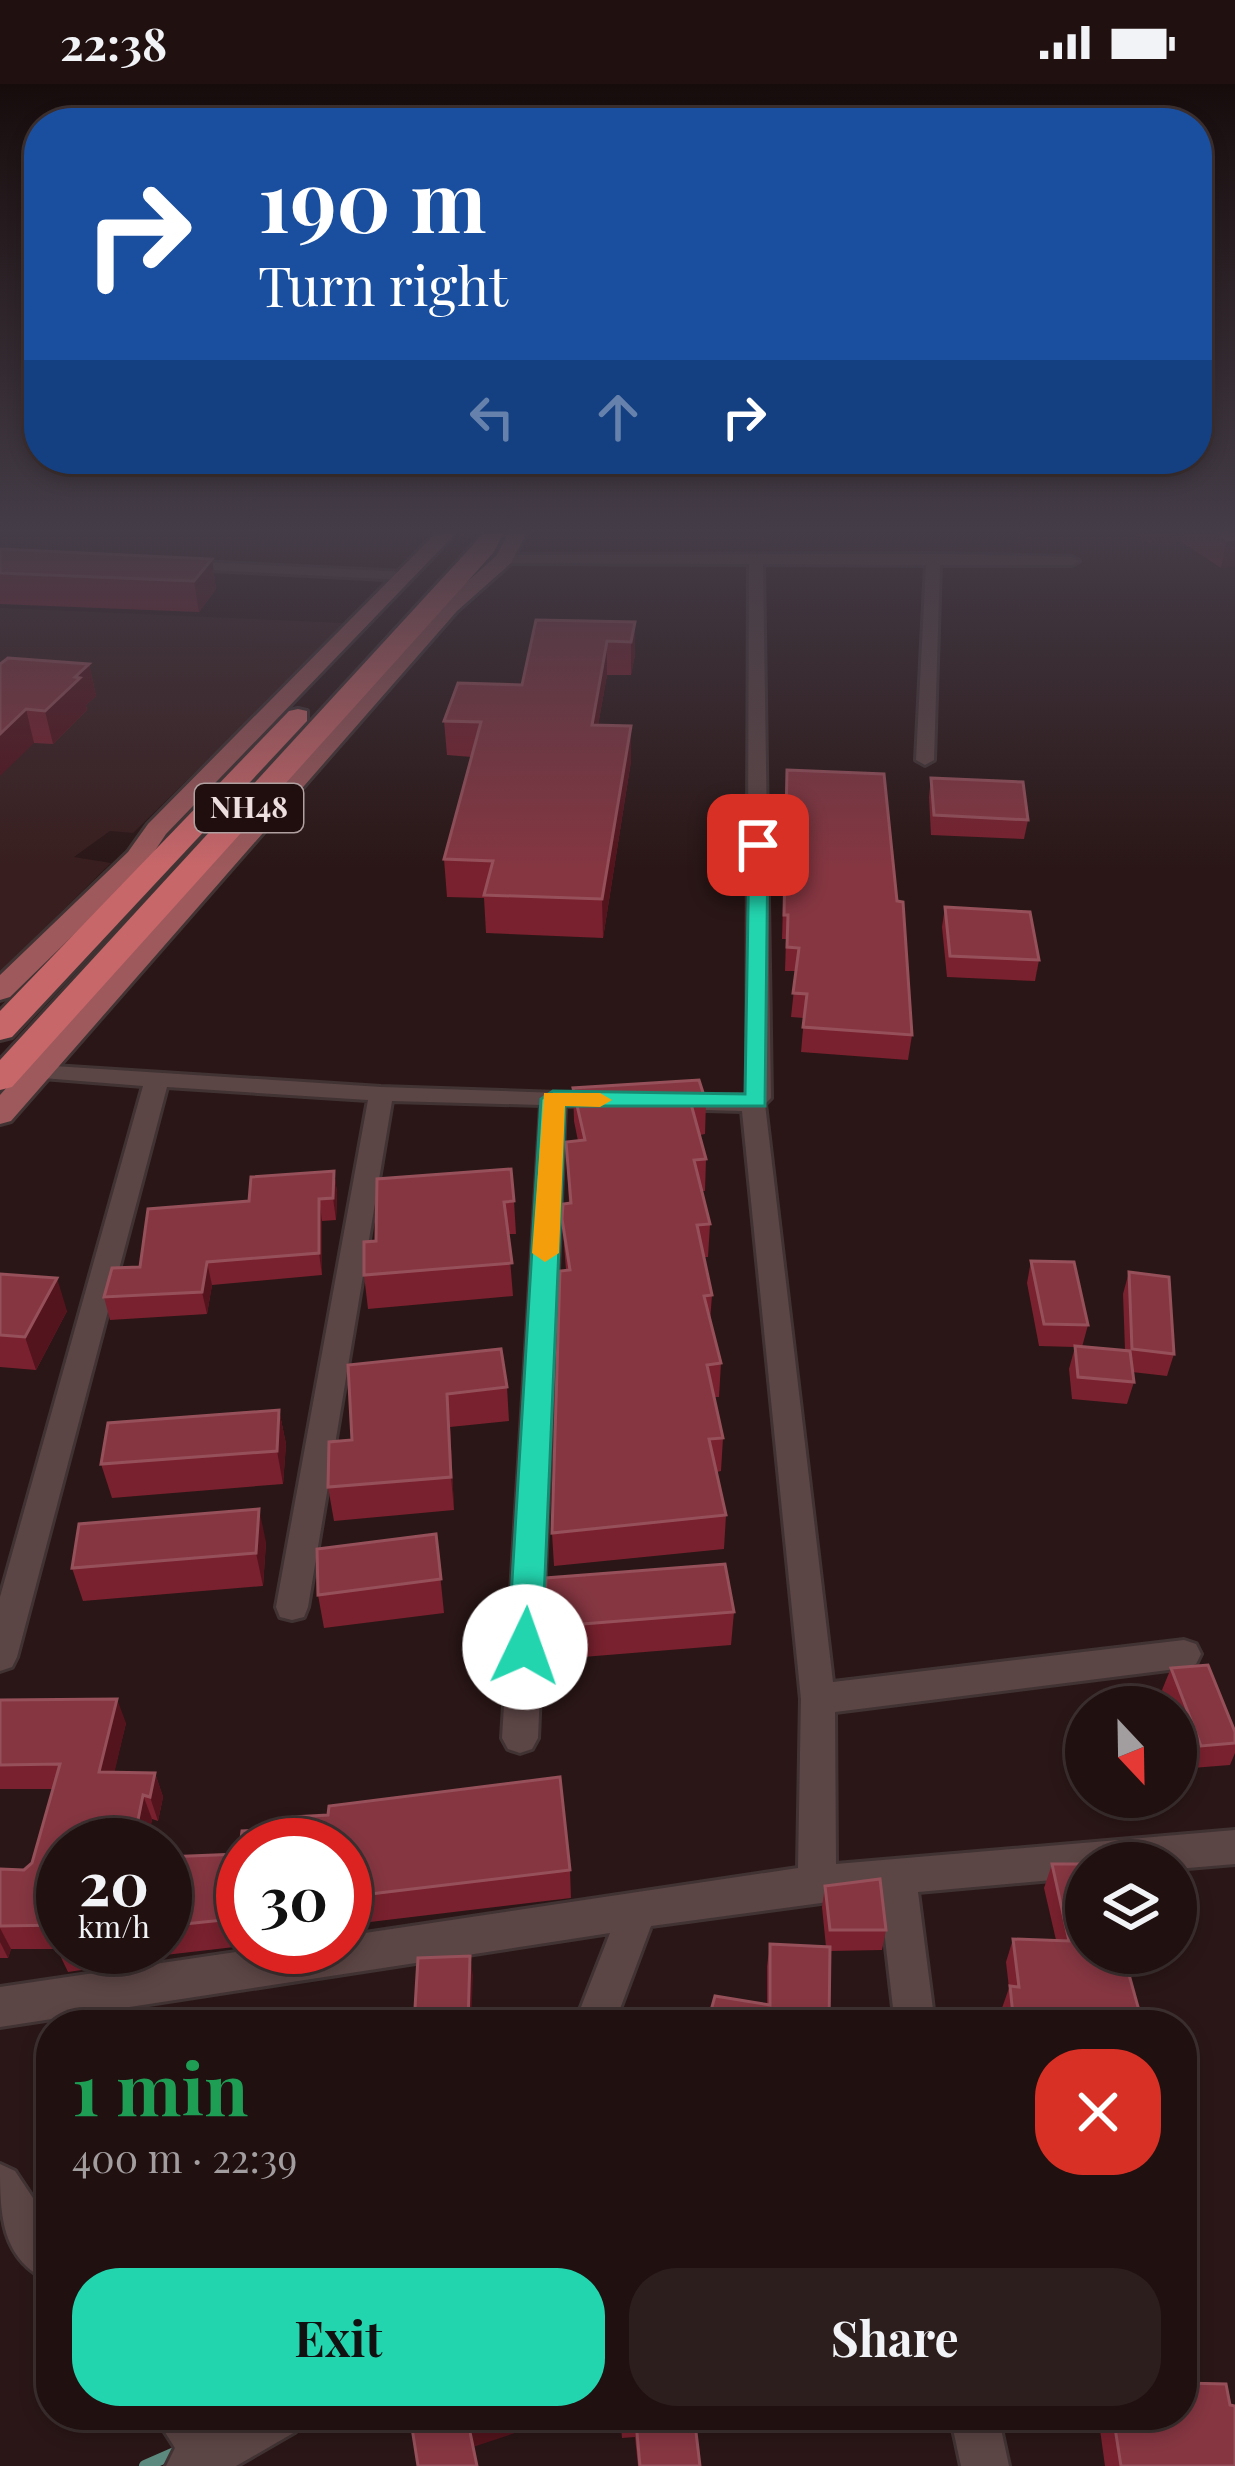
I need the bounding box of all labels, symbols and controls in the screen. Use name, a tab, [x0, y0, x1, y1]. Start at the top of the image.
text: 22:38	[60, 12, 167, 72]
text: 190 m	[258, 142, 486, 254]
icon: right	[60, 156, 216, 312]
text: Turn right	[258, 249, 508, 321]
icon: left	[459, 384, 525, 450]
icon: ahead	[585, 384, 651, 450]
icon: right	[711, 384, 777, 450]
road number: NH48	[195, 784, 303, 832]
pin	[707, 794, 809, 896]
icon: arrive	[725, 812, 791, 878]
position arrow	[462, 1584, 588, 1710]
north arrow	[1065, 1686, 1197, 1818]
map controls	[1065, 1686, 1197, 1974]
speed limit sign: 30	[216, 1818, 372, 1974]
text: 20	[79, 1841, 149, 1921]
button: layers	[1065, 1842, 1197, 1974]
text: km/h	[78, 1906, 150, 1946]
text: 1 min	[72, 2038, 248, 2134]
button: close	[1035, 2049, 1161, 2175]
text: 400 m · 22:39	[72, 2131, 297, 2183]
button: Exit	[72, 2268, 605, 2406]
button: Share	[629, 2268, 1161, 2406]

